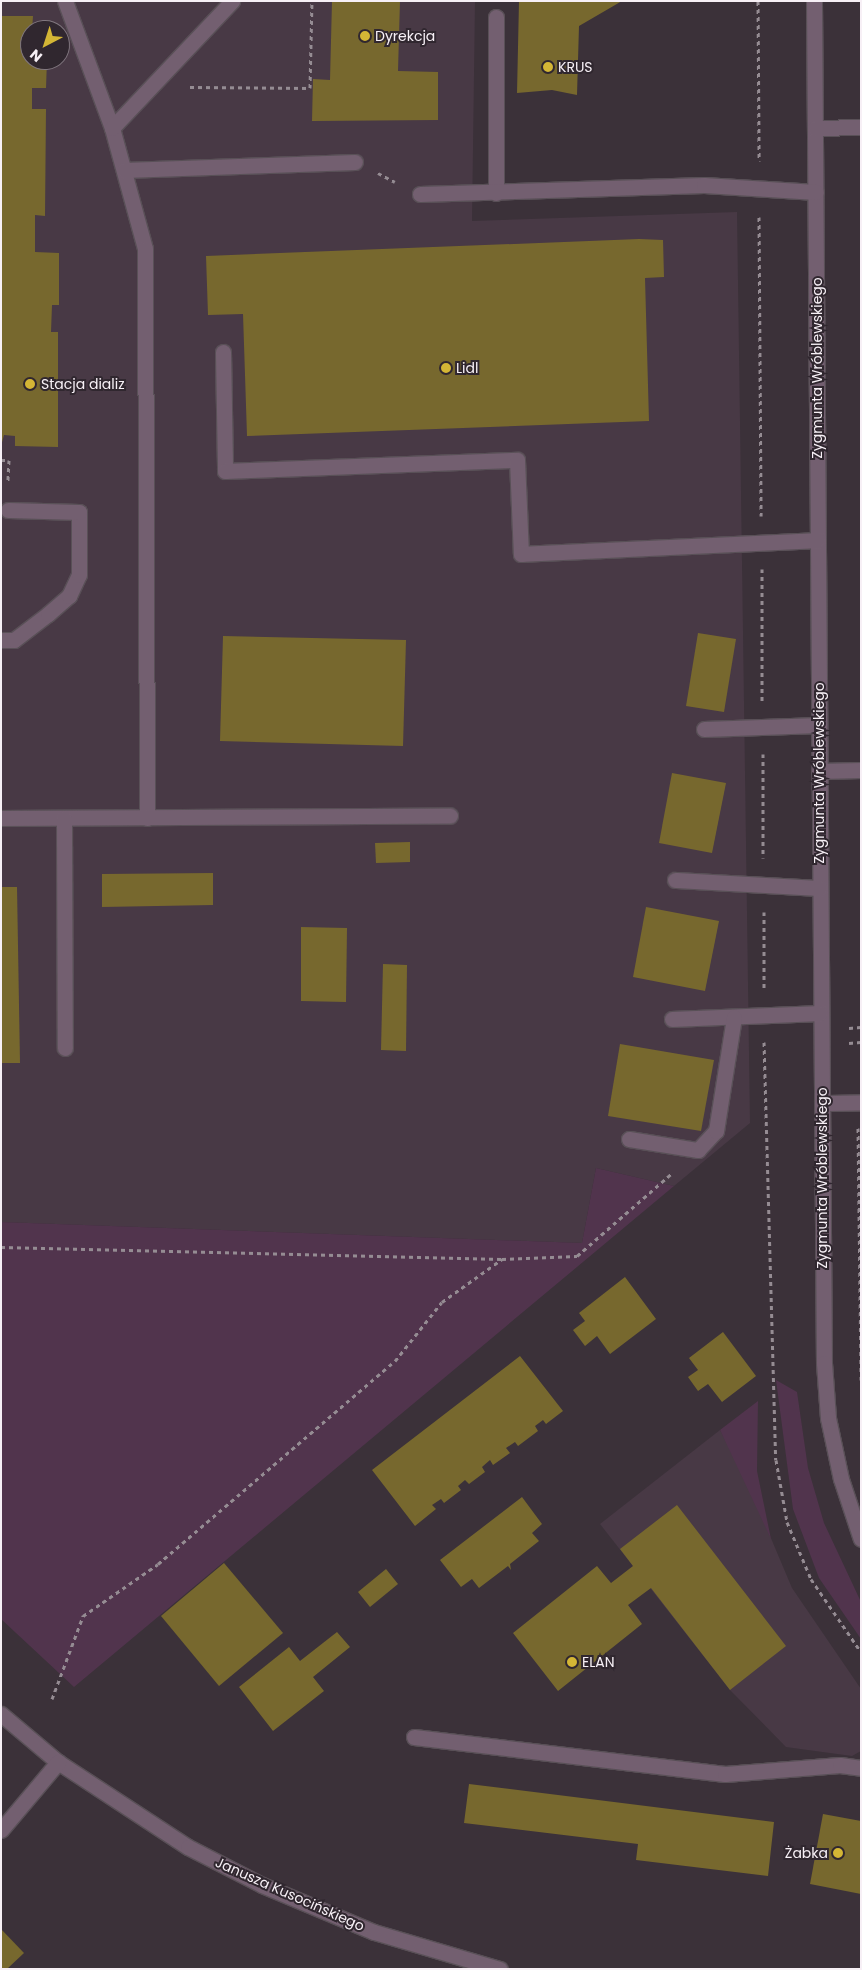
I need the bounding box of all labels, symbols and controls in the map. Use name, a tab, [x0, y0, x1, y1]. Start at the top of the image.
north arrow	[20, 20, 70, 70]
place label: Dyrekcja	[375, 28, 435, 44]
marker: Dyrekcja	[359, 30, 371, 42]
text: N	[26, 45, 46, 67]
place label: KRUS	[558, 59, 593, 75]
marker: KRUS	[542, 61, 554, 73]
street label: Zygmunta Wróblewskiego	[809, 277, 825, 459]
place label: Lidl	[456, 360, 478, 376]
marker: Lidl	[440, 362, 452, 374]
place label: Stacja dializ	[41, 376, 125, 392]
marker: Stacja dializ	[23, 377, 37, 391]
street label: Zygmunta Wróblewskiego	[811, 682, 827, 864]
street label: Zygmunta Wróblewskiego	[814, 1087, 830, 1269]
place label: ELAN	[582, 1654, 615, 1670]
marker: ELAN	[566, 1656, 578, 1668]
place label: Żabka	[785, 1845, 828, 1861]
marker: Żabka	[832, 1847, 844, 1859]
street label: Janusza Kusocińskiego	[213, 1854, 367, 1934]

